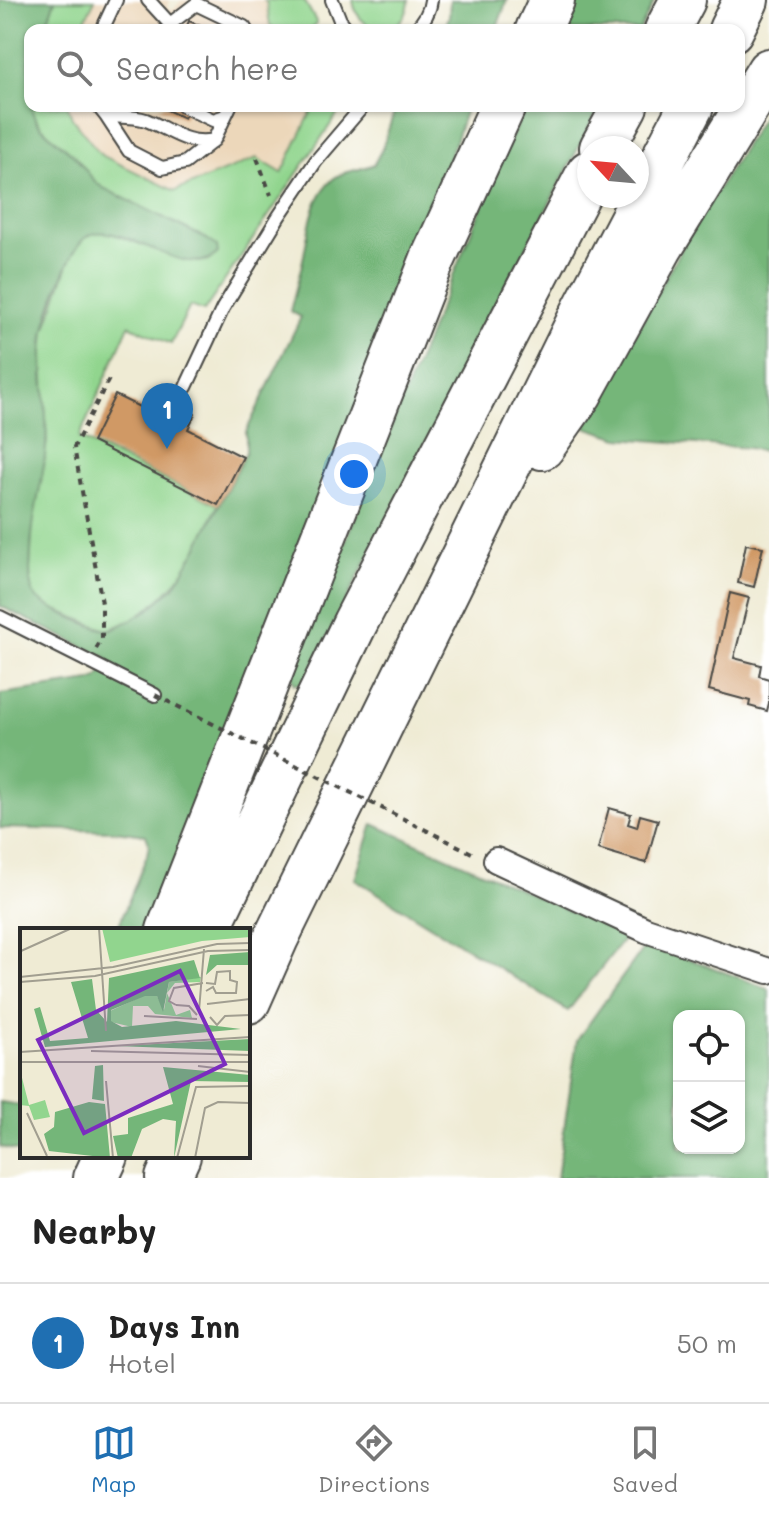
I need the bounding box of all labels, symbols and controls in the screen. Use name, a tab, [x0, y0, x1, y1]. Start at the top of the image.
search box	[24, 24, 745, 112]
icon: search	[52, 46, 96, 90]
text: Search here	[116, 48, 299, 88]
north arrow	[577, 136, 649, 208]
pin: 1	[141, 383, 193, 449]
your location	[334, 454, 374, 494]
inset map	[20, 928, 250, 1158]
map controls	[673, 1010, 745, 1154]
button: locate	[673, 1010, 745, 1082]
button: layers	[673, 1082, 745, 1154]
text: Nearby	[32, 1208, 157, 1253]
text: Days Inn	[108, 1306, 240, 1346]
text: 1	[52, 1326, 64, 1360]
text: 50 m	[677, 1326, 737, 1360]
text: Hotel	[108, 1346, 176, 1380]
tab: Map	[91, 1421, 136, 1498]
tab: Directions	[318, 1421, 430, 1498]
tab: Saved	[613, 1421, 678, 1498]

